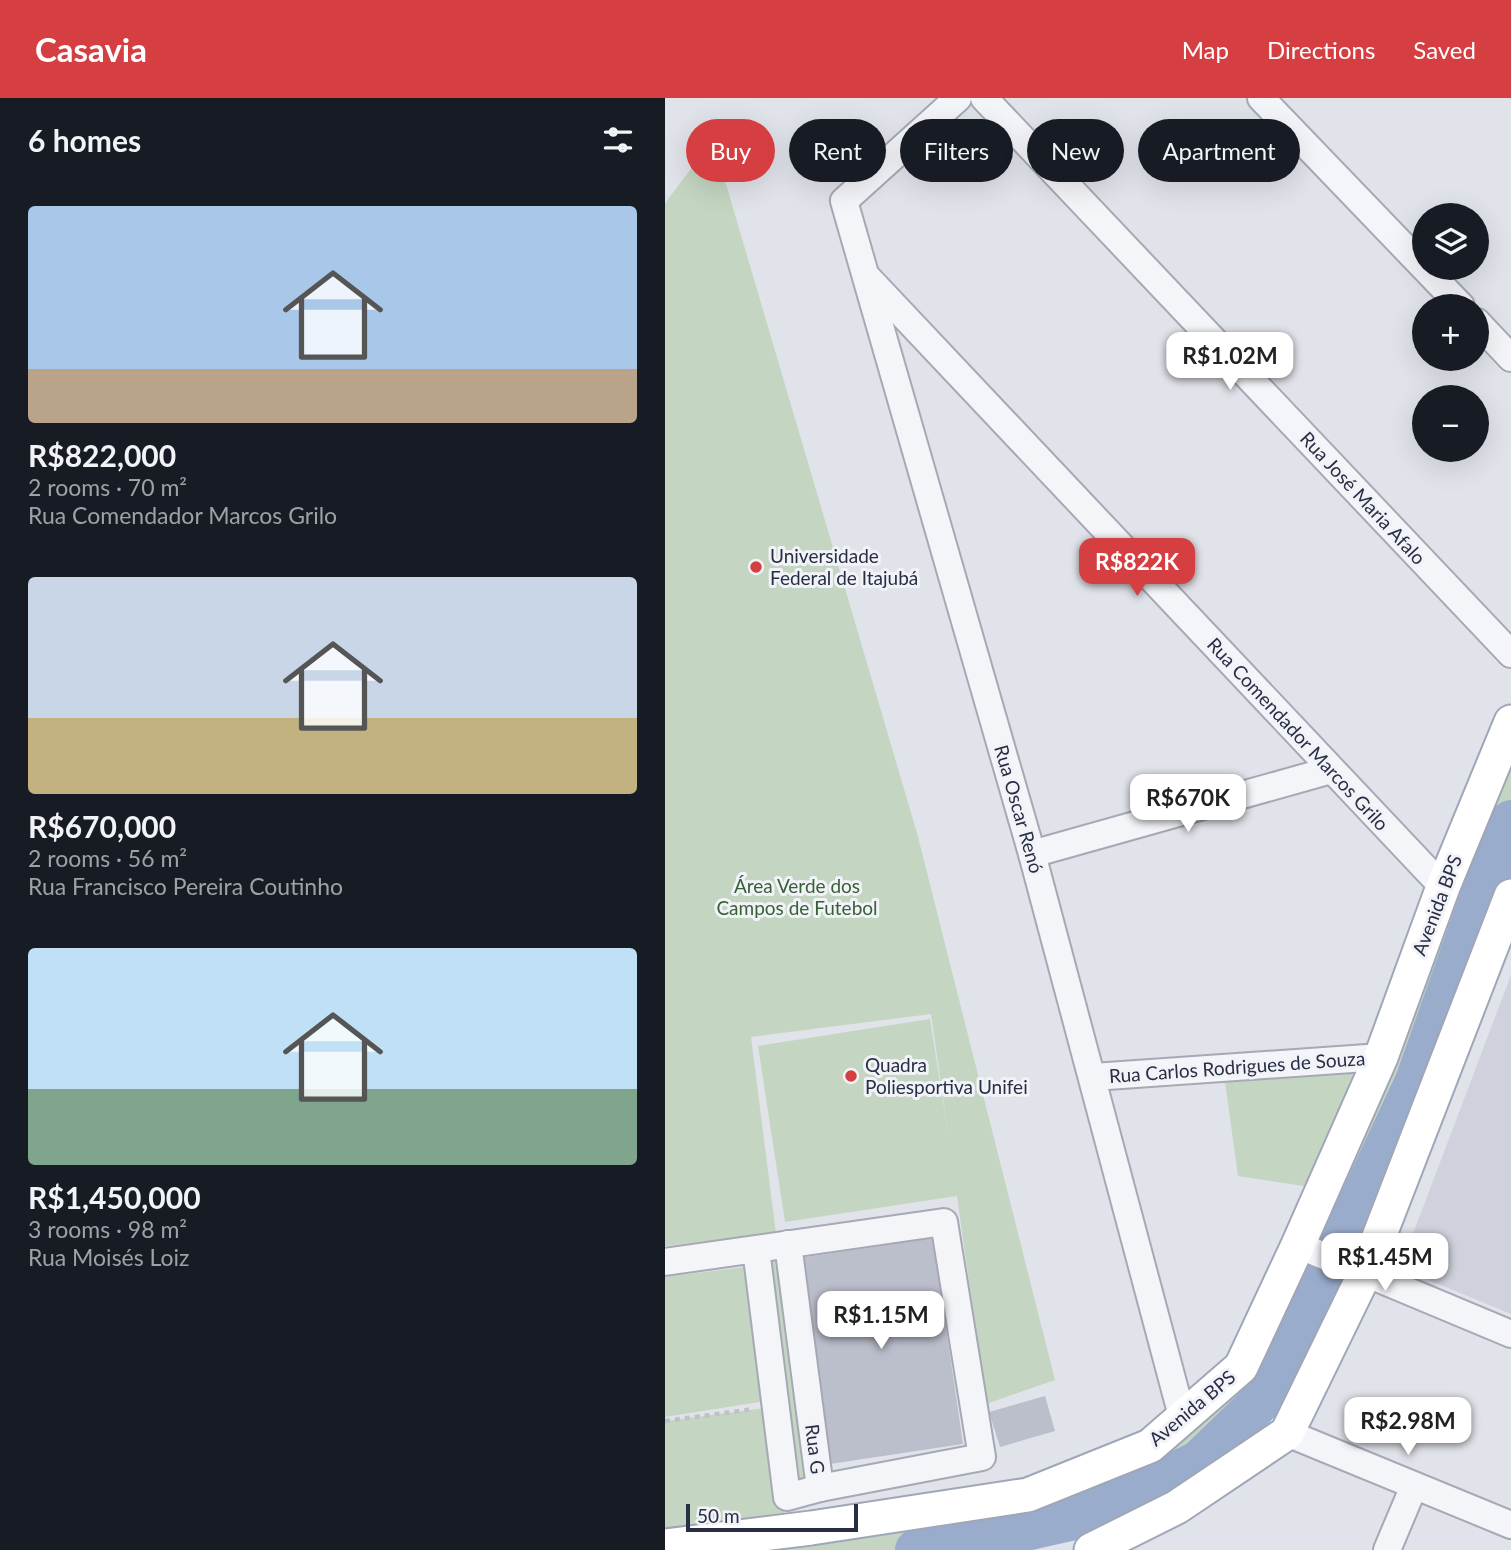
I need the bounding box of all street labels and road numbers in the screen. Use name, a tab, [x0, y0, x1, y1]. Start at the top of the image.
street label: Rua José Maria Afalo	[1296, 427, 1431, 569]
street label: Rua Comendador Marcos Grilo	[1203, 632, 1394, 835]
street label: Rua Oscar Renó	[990, 742, 1049, 876]
street label: Avenida BPS	[1407, 851, 1466, 958]
street label: Rua Carlos Rodrigues de Souza	[1108, 1046, 1366, 1087]
street label: Avenida BPS	[1144, 1365, 1240, 1450]
street label: Rua G	[801, 1423, 830, 1475]

